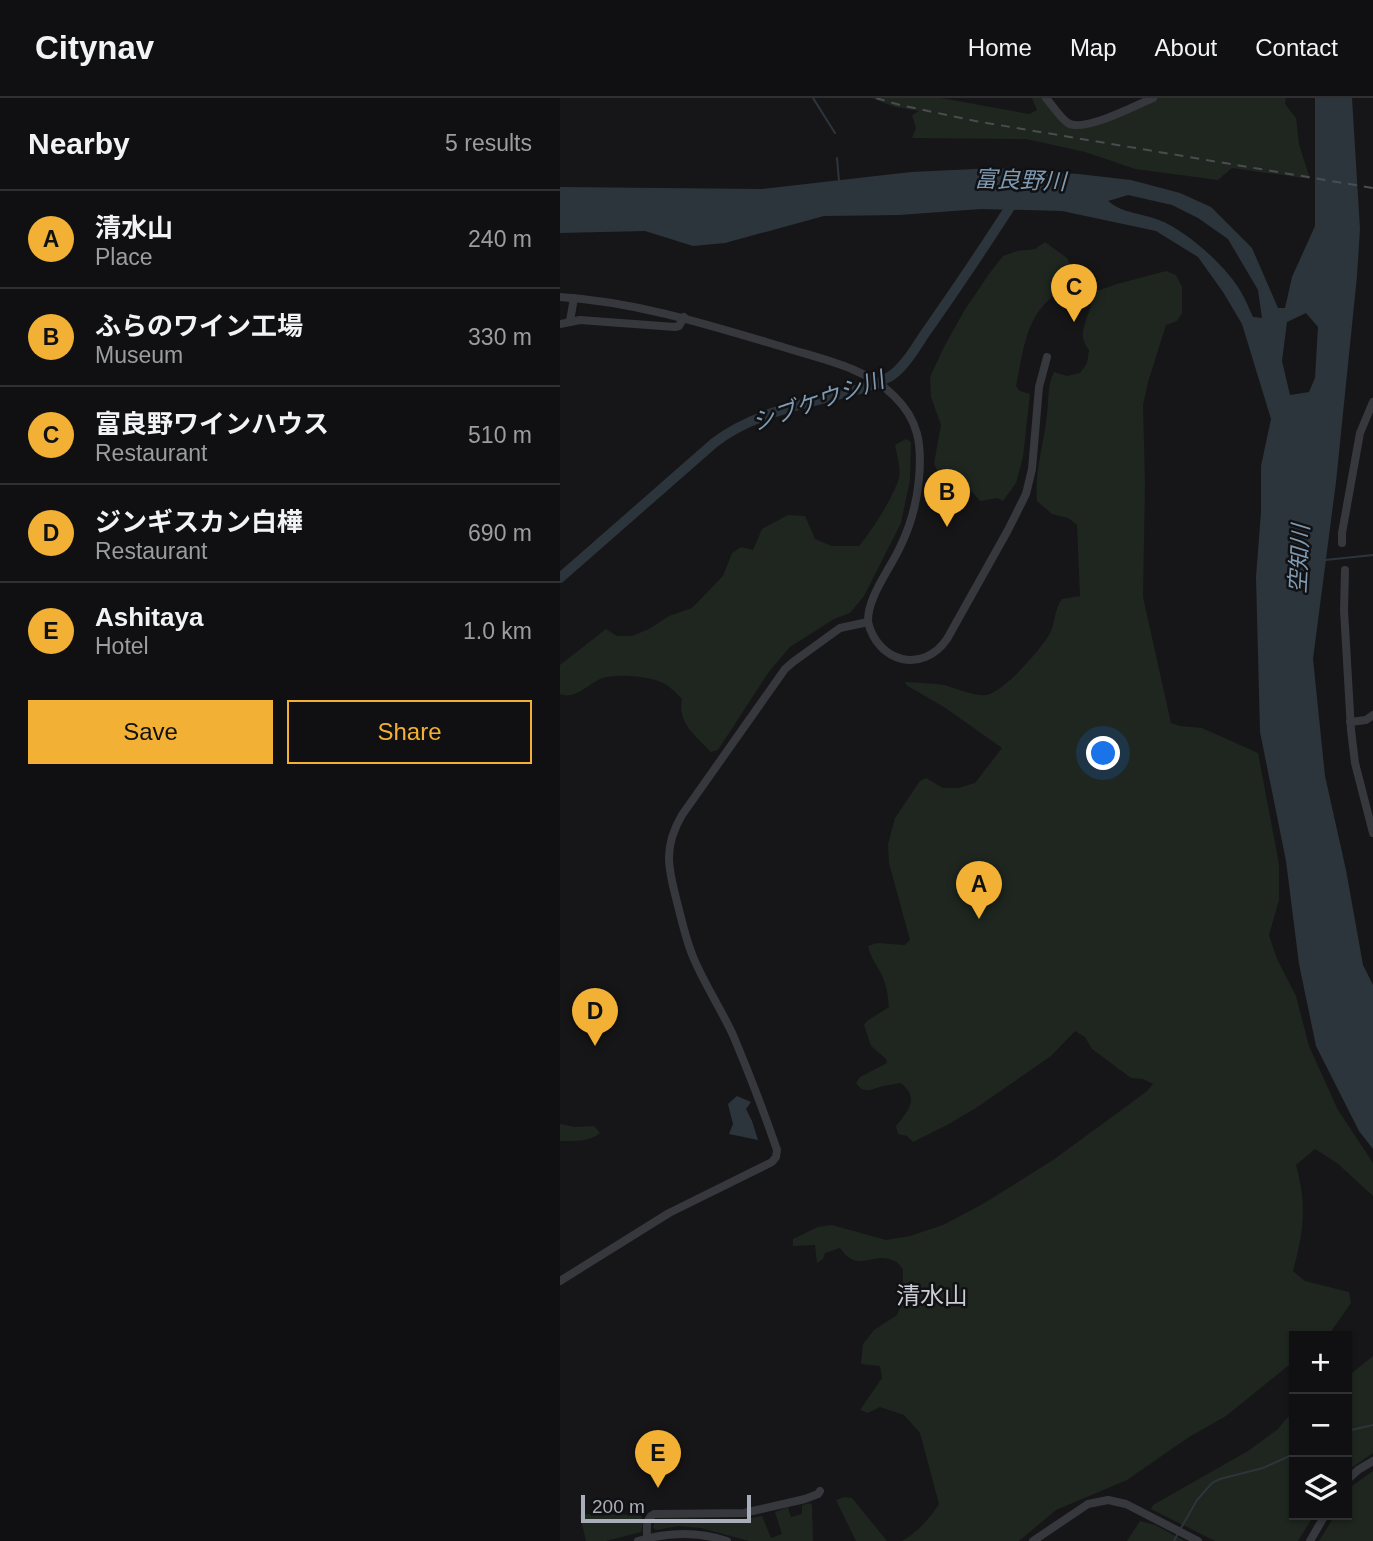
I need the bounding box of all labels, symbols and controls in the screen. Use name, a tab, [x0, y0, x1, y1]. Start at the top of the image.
text: Citynav	[35, 29, 154, 66]
text: Home	[968, 34, 1032, 61]
text: Map	[1070, 34, 1117, 61]
text: About	[1155, 34, 1217, 61]
text: Contact	[1255, 34, 1338, 61]
text: Nearby	[28, 127, 130, 160]
text: 5 results	[445, 130, 532, 156]
water label: 富良野川	[974, 165, 1069, 195]
text: 清水山	[95, 213, 173, 243]
text: A	[43, 226, 59, 252]
text: 240 m	[468, 226, 532, 252]
text: Place	[95, 244, 153, 270]
pin: C	[1051, 264, 1097, 322]
text: ふらのワイン工場	[95, 311, 303, 341]
text: B	[43, 324, 59, 350]
text: 330 m	[468, 324, 532, 350]
text: Museum	[95, 342, 183, 368]
water label: シブケウシ川	[749, 365, 890, 436]
text: 富良野ワインハウス	[95, 409, 329, 439]
text: C	[43, 422, 59, 448]
text: 510 m	[468, 422, 532, 448]
text: Restaurant	[95, 440, 208, 466]
pin: B	[924, 469, 970, 527]
text: ジンギスカン白樺	[95, 507, 303, 537]
text: D	[43, 520, 59, 546]
text: 690 m	[468, 520, 532, 546]
water label: 空知川	[1284, 521, 1314, 594]
text: Restaurant	[95, 538, 208, 564]
text: Ashitaya	[95, 602, 203, 632]
text: E	[43, 618, 59, 644]
text: 1.0 km	[463, 618, 532, 644]
text: Hotel	[95, 633, 149, 659]
button: Save	[28, 700, 273, 764]
button: Share	[287, 700, 532, 764]
your location	[1086, 736, 1120, 770]
pin: A	[956, 861, 1002, 919]
pin: D	[572, 988, 618, 1046]
district label: 清水山	[896, 1282, 968, 1309]
map controls	[1289, 1331, 1352, 1520]
button: +	[1289, 1331, 1352, 1394]
button: −	[1289, 1394, 1352, 1457]
pin: E	[635, 1430, 681, 1488]
button: layers	[1289, 1457, 1352, 1520]
scale bar	[581, 1492, 751, 1524]
text: 200 m	[592, 1496, 645, 1517]

